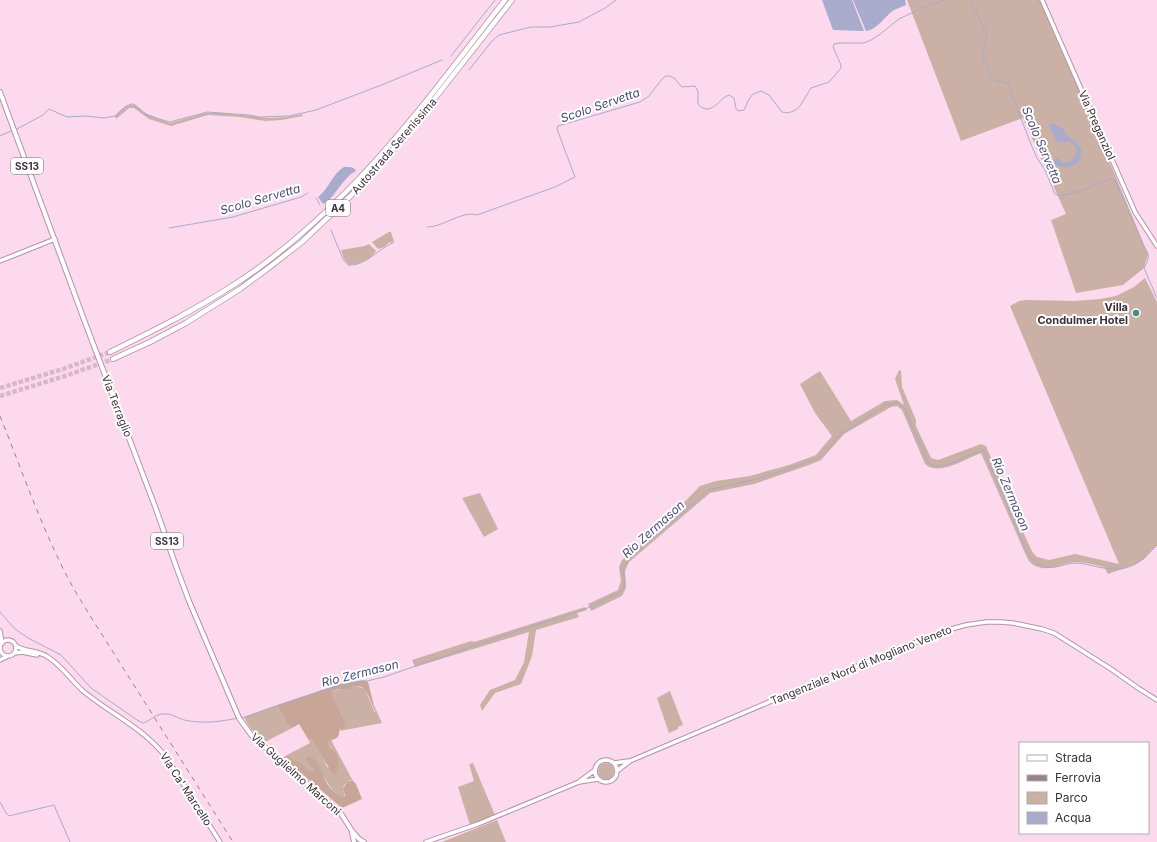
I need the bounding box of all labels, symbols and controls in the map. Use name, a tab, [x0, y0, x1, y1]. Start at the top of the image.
water label: Scolo Servetta	[558, 84, 642, 126]
street label: Via Preganziol	[1075, 88, 1119, 162]
street label: Autostrada Serenissima	[348, 95, 440, 197]
water label: Scolo Servetta	[1019, 104, 1065, 186]
road number: SS13	[11, 158, 43, 174]
water label: Scolo Servetta	[218, 180, 302, 218]
road number: A4	[326, 200, 350, 216]
place label: Villa Condulmer Hotel	[1037, 300, 1128, 327]
marker: Villa Condulmer Hotel	[1131, 308, 1141, 318]
street label: Via Terraglio	[99, 373, 135, 439]
water label: Rio Zermason	[989, 455, 1033, 533]
water label: Rio Zermason	[619, 497, 687, 561]
road number: SS13	[151, 533, 183, 549]
street label: Tangenziale Nord di Mogliano Veneto	[768, 622, 954, 708]
water label: Rio Zermason	[320, 656, 400, 690]
street label: Via Guglielmo Marconi	[248, 730, 344, 818]
legend	[1019, 742, 1149, 834]
street label: Via Ca' Marcello	[157, 750, 215, 829]
text: Strada	[1055, 750, 1092, 765]
text: Ferrovia	[1055, 770, 1101, 785]
text: Parco	[1055, 790, 1088, 805]
text: Acqua	[1055, 810, 1091, 825]

